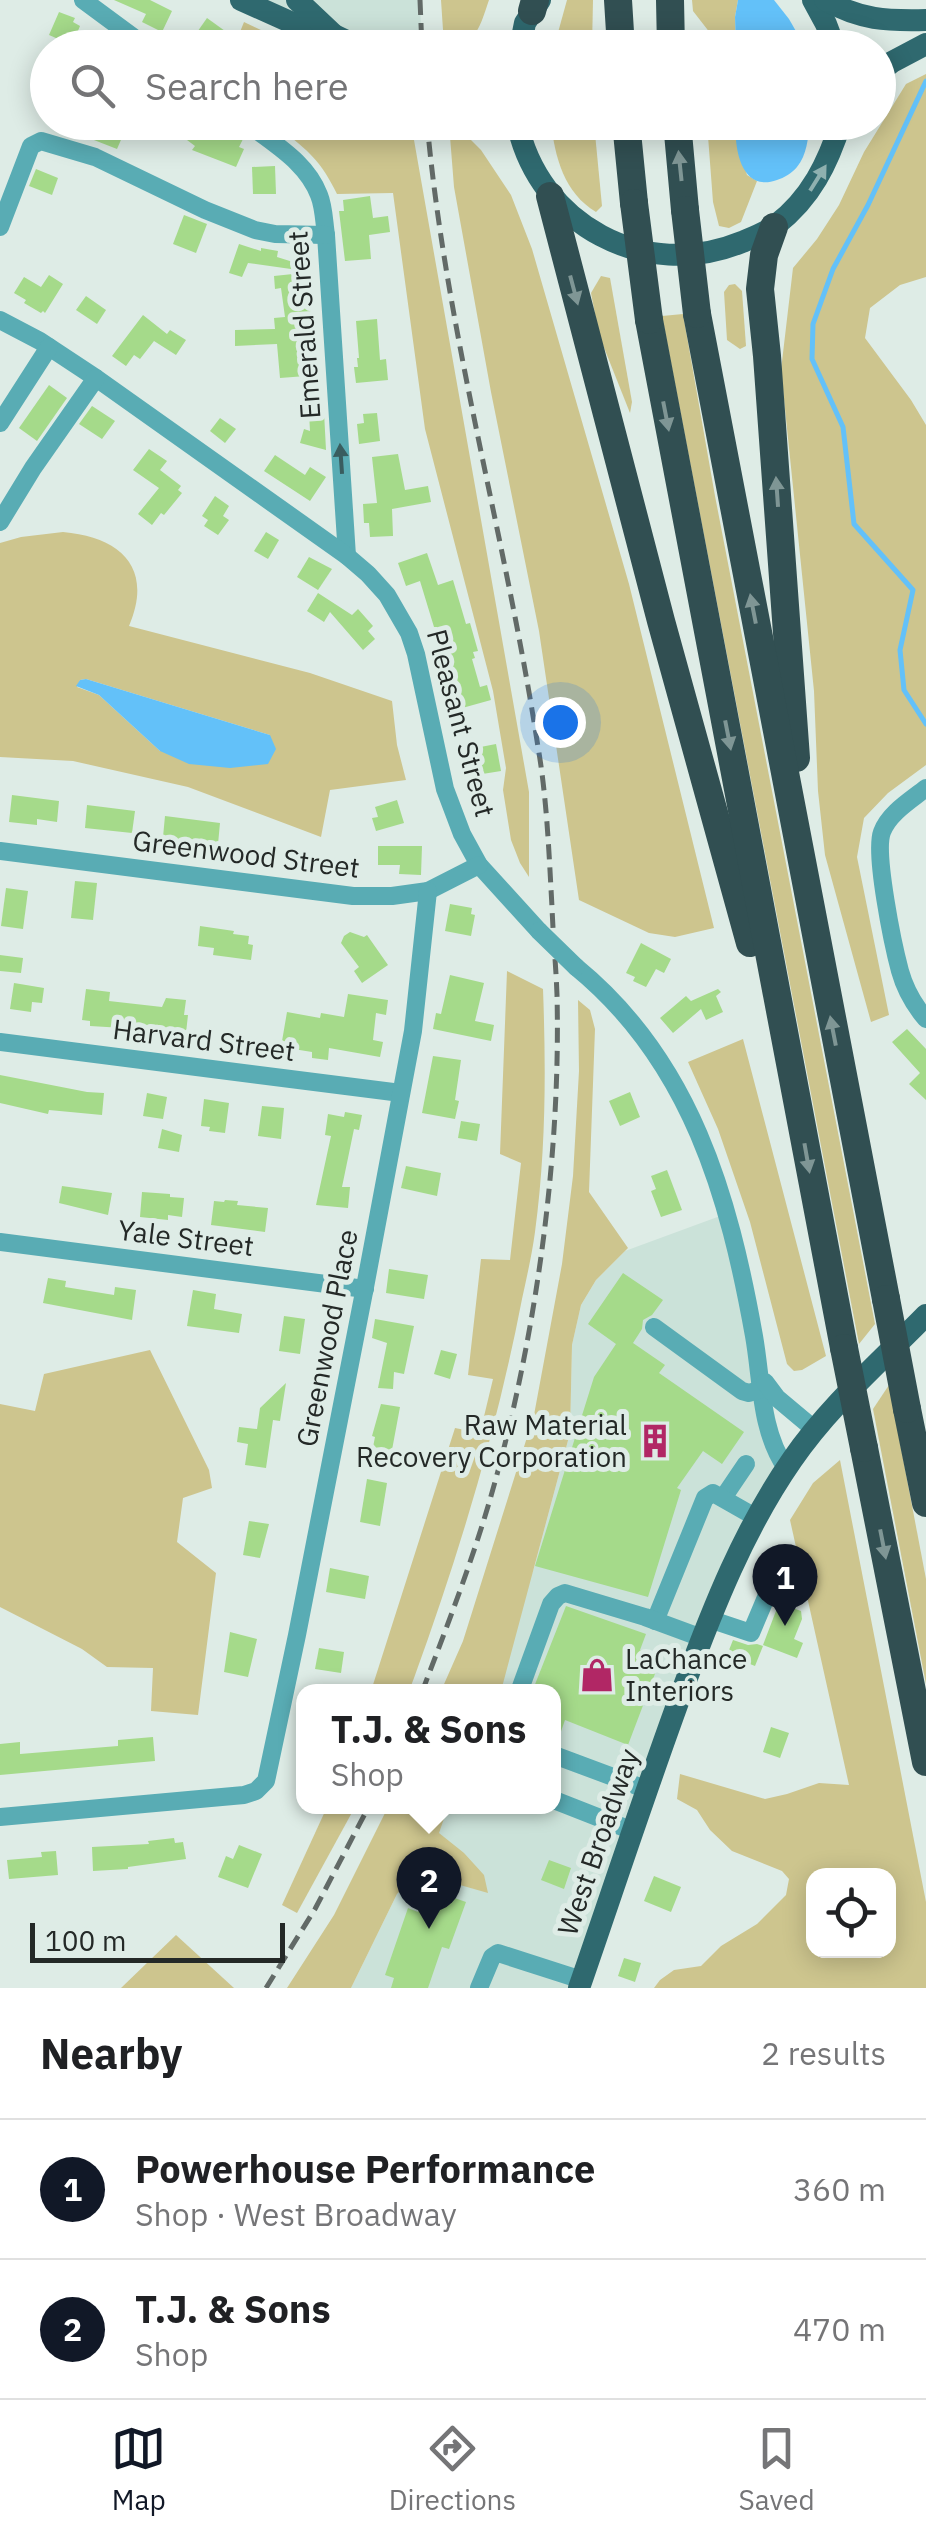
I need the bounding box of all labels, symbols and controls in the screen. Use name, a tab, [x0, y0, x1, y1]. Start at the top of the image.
search box	[30, 30, 896, 140]
icon: search	[65, 58, 120, 113]
text: Search here	[145, 61, 349, 110]
one-way arrow	[672, 150, 688, 182]
one-way arrow	[808, 164, 826, 191]
street label: Emerald Street	[278, 230, 329, 420]
one-way arrow	[566, 275, 582, 306]
one-way arrow	[659, 401, 674, 432]
one-way arrow	[333, 443, 349, 475]
one-way arrow	[769, 476, 785, 508]
one-way arrow	[745, 593, 760, 624]
street label: Pleasant Street	[419, 625, 504, 821]
your location	[535, 697, 586, 748]
one-way arrow	[721, 720, 736, 752]
street label: Greenwood Street	[130, 821, 362, 886]
street label: Harvard Street	[111, 1010, 297, 1069]
one-way arrow	[825, 1015, 841, 1046]
one-way arrow	[799, 1143, 815, 1174]
street label: Yale Street	[116, 1211, 256, 1264]
street label: Greenwood Place	[287, 1226, 366, 1450]
place label: Raw Material Recovery Corporation	[356, 1406, 627, 1475]
building icon: Raw Material Recovery Corporation	[636, 1422, 674, 1460]
one-way arrow	[875, 1529, 891, 1560]
pin: 1	[752, 1544, 818, 1626]
place label: LaChance Interiors	[625, 1640, 747, 1709]
shop icon: LaChance Interiors	[578, 1656, 616, 1694]
popup	[296, 1684, 561, 1814]
text: T.J. & Sons	[331, 1704, 526, 1753]
street label: West Broadway	[548, 1744, 647, 1940]
text: Shop	[331, 1753, 404, 1795]
pin: 2	[396, 1846, 462, 1929]
map controls	[806, 1868, 896, 1958]
button: locate	[806, 1868, 896, 1958]
scale bar	[30, 1918, 285, 1962]
text: 100 m	[45, 1922, 126, 1959]
text: Nearby	[40, 2026, 182, 2081]
text: 2 results	[761, 2032, 886, 2074]
text: Powerhouse Performance	[135, 2144, 595, 2193]
text: 1	[63, 2168, 82, 2210]
text: 360 m	[793, 2168, 886, 2210]
text: Shop · West Broadway	[135, 2193, 457, 2235]
text: T.J. & Sons	[135, 2284, 331, 2333]
text: 2	[63, 2308, 82, 2350]
text: 470 m	[793, 2308, 886, 2350]
text: Shop	[135, 2333, 208, 2375]
tab: Map	[111, 2421, 166, 2518]
tab: Directions	[389, 2421, 516, 2518]
tab: Saved	[739, 2421, 815, 2518]

